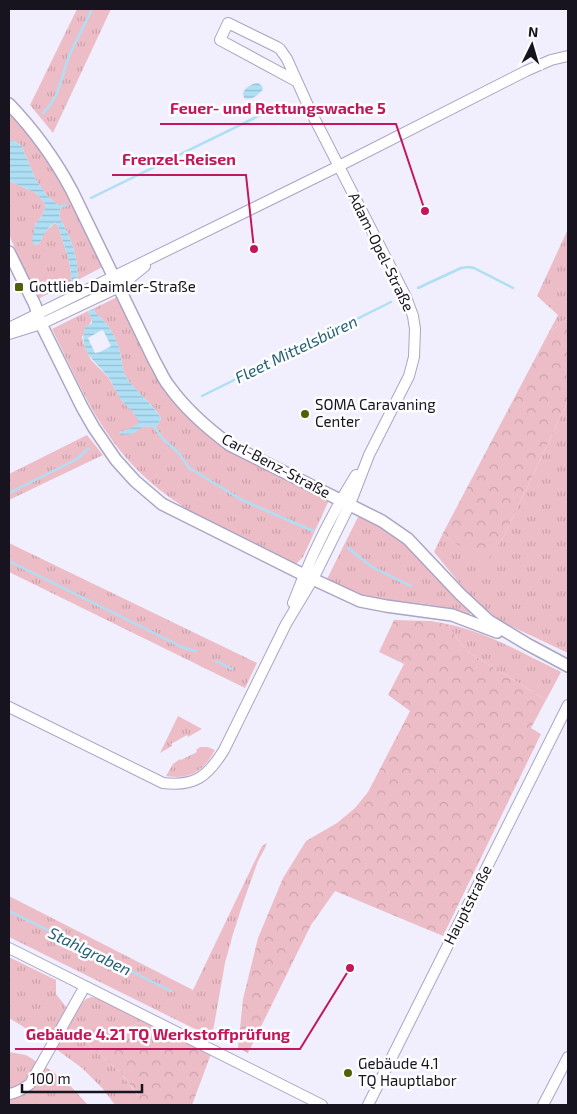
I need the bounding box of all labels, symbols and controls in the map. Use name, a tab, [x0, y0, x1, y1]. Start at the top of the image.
north arrow	[507, 20, 557, 70]
text: N	[527, 23, 539, 40]
callout: Feuer- und Rettungswache 5	[160, 93, 396, 124]
text: Feuer- und Rettungswache 5	[170, 98, 386, 117]
callout: Frenzel-Reisen	[112, 144, 246, 175]
text: Frenzel-Reisen	[122, 149, 236, 168]
street label: Adam-Opel-Straße	[345, 189, 418, 314]
place label: Gottlieb-Daimler-Straße	[29, 277, 196, 295]
marker: Gottlieb-Daimler-Straße	[13, 281, 25, 293]
water label: Fleet Mittelsbüren	[232, 311, 360, 386]
place label: SOMA Caravaning Center	[315, 395, 436, 430]
marker: SOMA Caravaning Center	[299, 408, 311, 420]
street label: Carl-Benz-Straße	[219, 429, 334, 501]
street label: Hauptstraße	[439, 862, 495, 947]
water label: Stahlgraben	[46, 922, 135, 979]
callout: Gebäude 4.21 TQ Werkstoffprüfung	[15, 1018, 300, 1049]
text: Gebäude 4.21 TQ Werkstoffprüfung	[26, 1024, 291, 1044]
place label: Gebäude 4.1 TQ Hauptlabor	[358, 1054, 457, 1090]
scale bar	[22, 1062, 142, 1094]
marker: Gebäude 4.1 TQ Hauptlabor	[342, 1067, 354, 1079]
text: 100 m	[30, 1069, 71, 1087]

